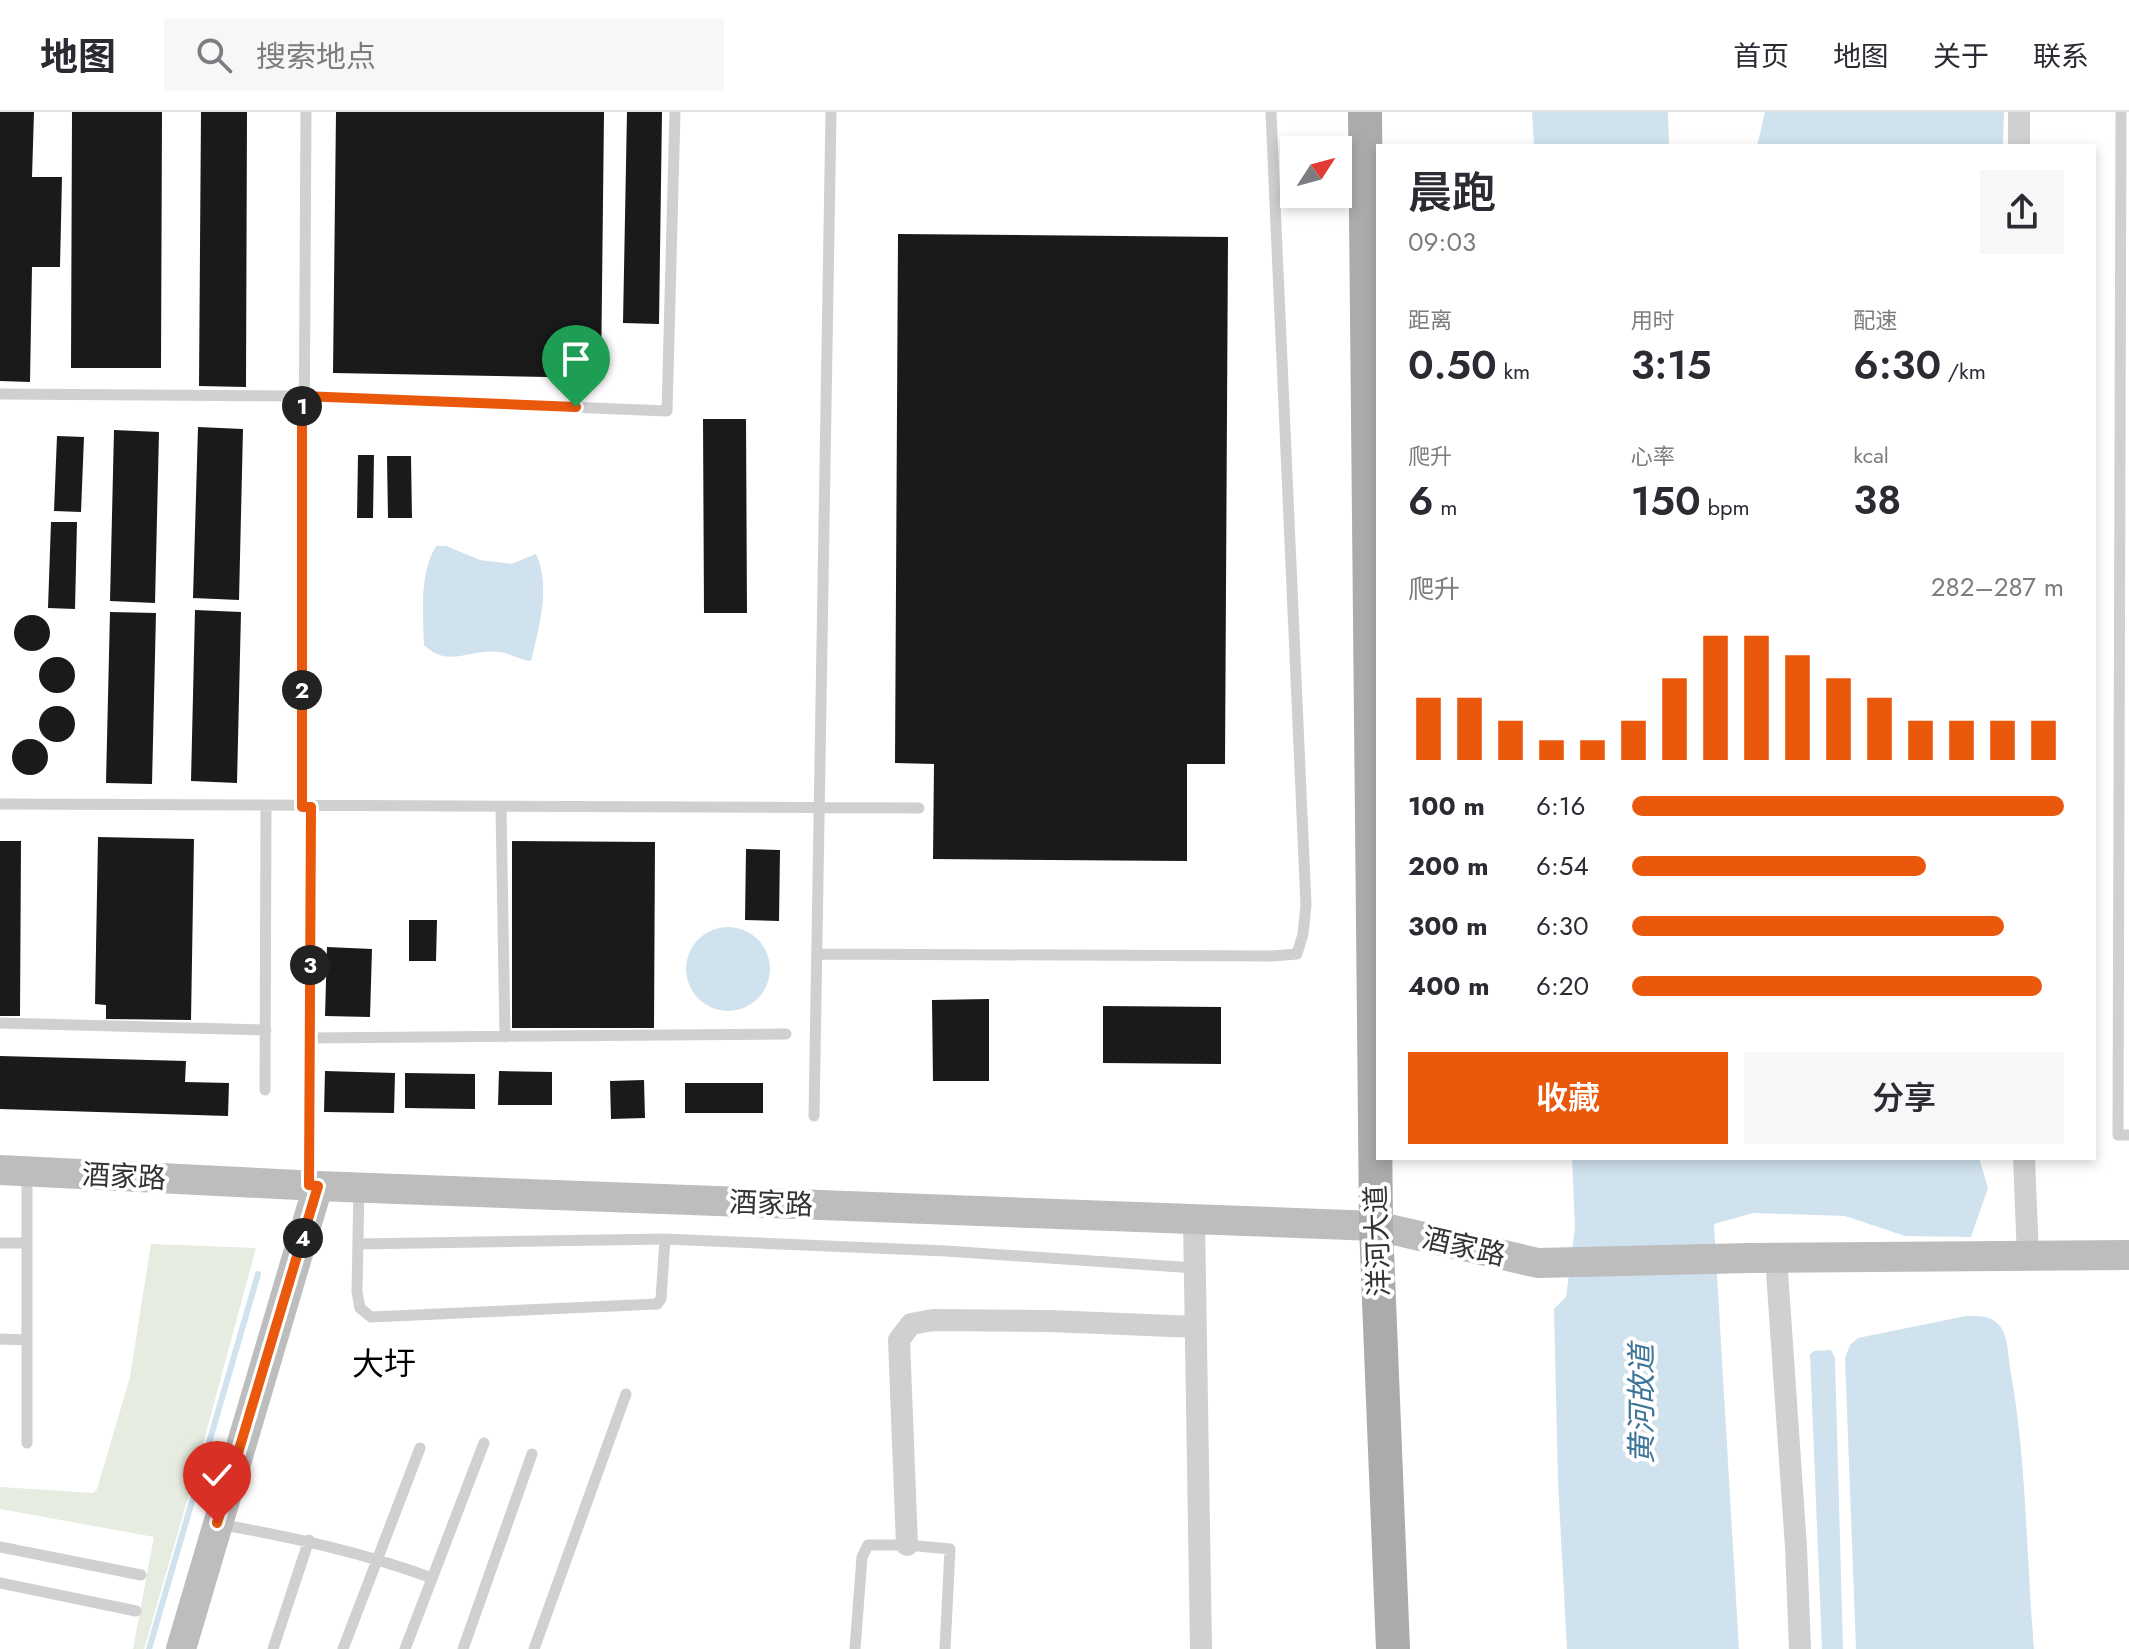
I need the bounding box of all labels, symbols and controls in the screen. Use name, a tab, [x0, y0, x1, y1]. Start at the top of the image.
search box	[164, 19, 724, 91]
text: 地图	[40, 29, 116, 84]
icon: search	[192, 33, 236, 77]
text: 搜索地点	[256, 35, 376, 78]
text: 首页	[1733, 36, 1789, 77]
text: 地图	[1833, 36, 1889, 77]
text: 关于	[1933, 36, 1989, 77]
text: 联系	[2033, 36, 2089, 77]
north arrow	[1280, 136, 1352, 208]
map controls	[1280, 136, 1352, 208]
text: 晨跑	[1408, 161, 1496, 225]
button: share	[1980, 170, 2064, 254]
text: 09:03	[1408, 223, 1476, 261]
text: 距离	[1408, 304, 1452, 336]
text: 用时	[1631, 304, 1675, 336]
text: 配速	[1853, 304, 1897, 336]
pin	[542, 325, 610, 407]
text: 0.50	[1408, 336, 1497, 394]
text: 3:15	[1631, 336, 1712, 394]
text: 6:30	[1853, 336, 1941, 394]
icon: arrive	[554, 337, 598, 381]
text: km	[1497, 355, 1530, 387]
text: /km	[1941, 355, 1986, 387]
pin: 1	[282, 386, 322, 426]
text: 1	[296, 390, 308, 422]
text: kcal	[1853, 439, 1889, 471]
text: 爬升	[1408, 440, 1452, 472]
text: 心率	[1631, 440, 1675, 472]
text: 38	[1853, 471, 1901, 529]
text: 6	[1408, 472, 1434, 530]
text: 150	[1631, 472, 1701, 530]
text: m	[1434, 491, 1457, 523]
text: bpm	[1701, 491, 1750, 523]
text: 282–287 m	[1931, 568, 2064, 606]
text: 爬升	[1408, 570, 1460, 608]
pin: 2	[282, 670, 322, 710]
text: 2	[295, 674, 309, 706]
text: 100 m	[1408, 787, 1485, 825]
text: 6:16	[1536, 787, 1585, 825]
text: 200 m	[1408, 847, 1489, 885]
text: 6:54	[1536, 847, 1589, 885]
text: 300 m	[1408, 907, 1488, 945]
text: 6:30	[1536, 907, 1589, 945]
pin: 3	[290, 945, 330, 985]
text: 3	[303, 949, 317, 981]
text: 400 m	[1408, 967, 1490, 1005]
text: 6:20	[1536, 967, 1589, 1005]
button: 收藏	[1408, 1052, 1728, 1144]
button: 分享	[1744, 1052, 2064, 1144]
street label: 酒家路	[81, 1154, 167, 1199]
street label: 酒家路	[728, 1182, 814, 1225]
street label: 洋河大道	[1355, 1184, 1400, 1298]
street label: 酒家路	[1418, 1217, 1509, 1276]
pin: 4	[283, 1218, 323, 1258]
text: 4	[295, 1222, 311, 1254]
water label: 黄河故道	[1620, 1340, 1663, 1464]
district label: 大圩	[352, 1341, 416, 1387]
pin	[183, 1441, 251, 1523]
icon: check	[195, 1453, 239, 1497]

